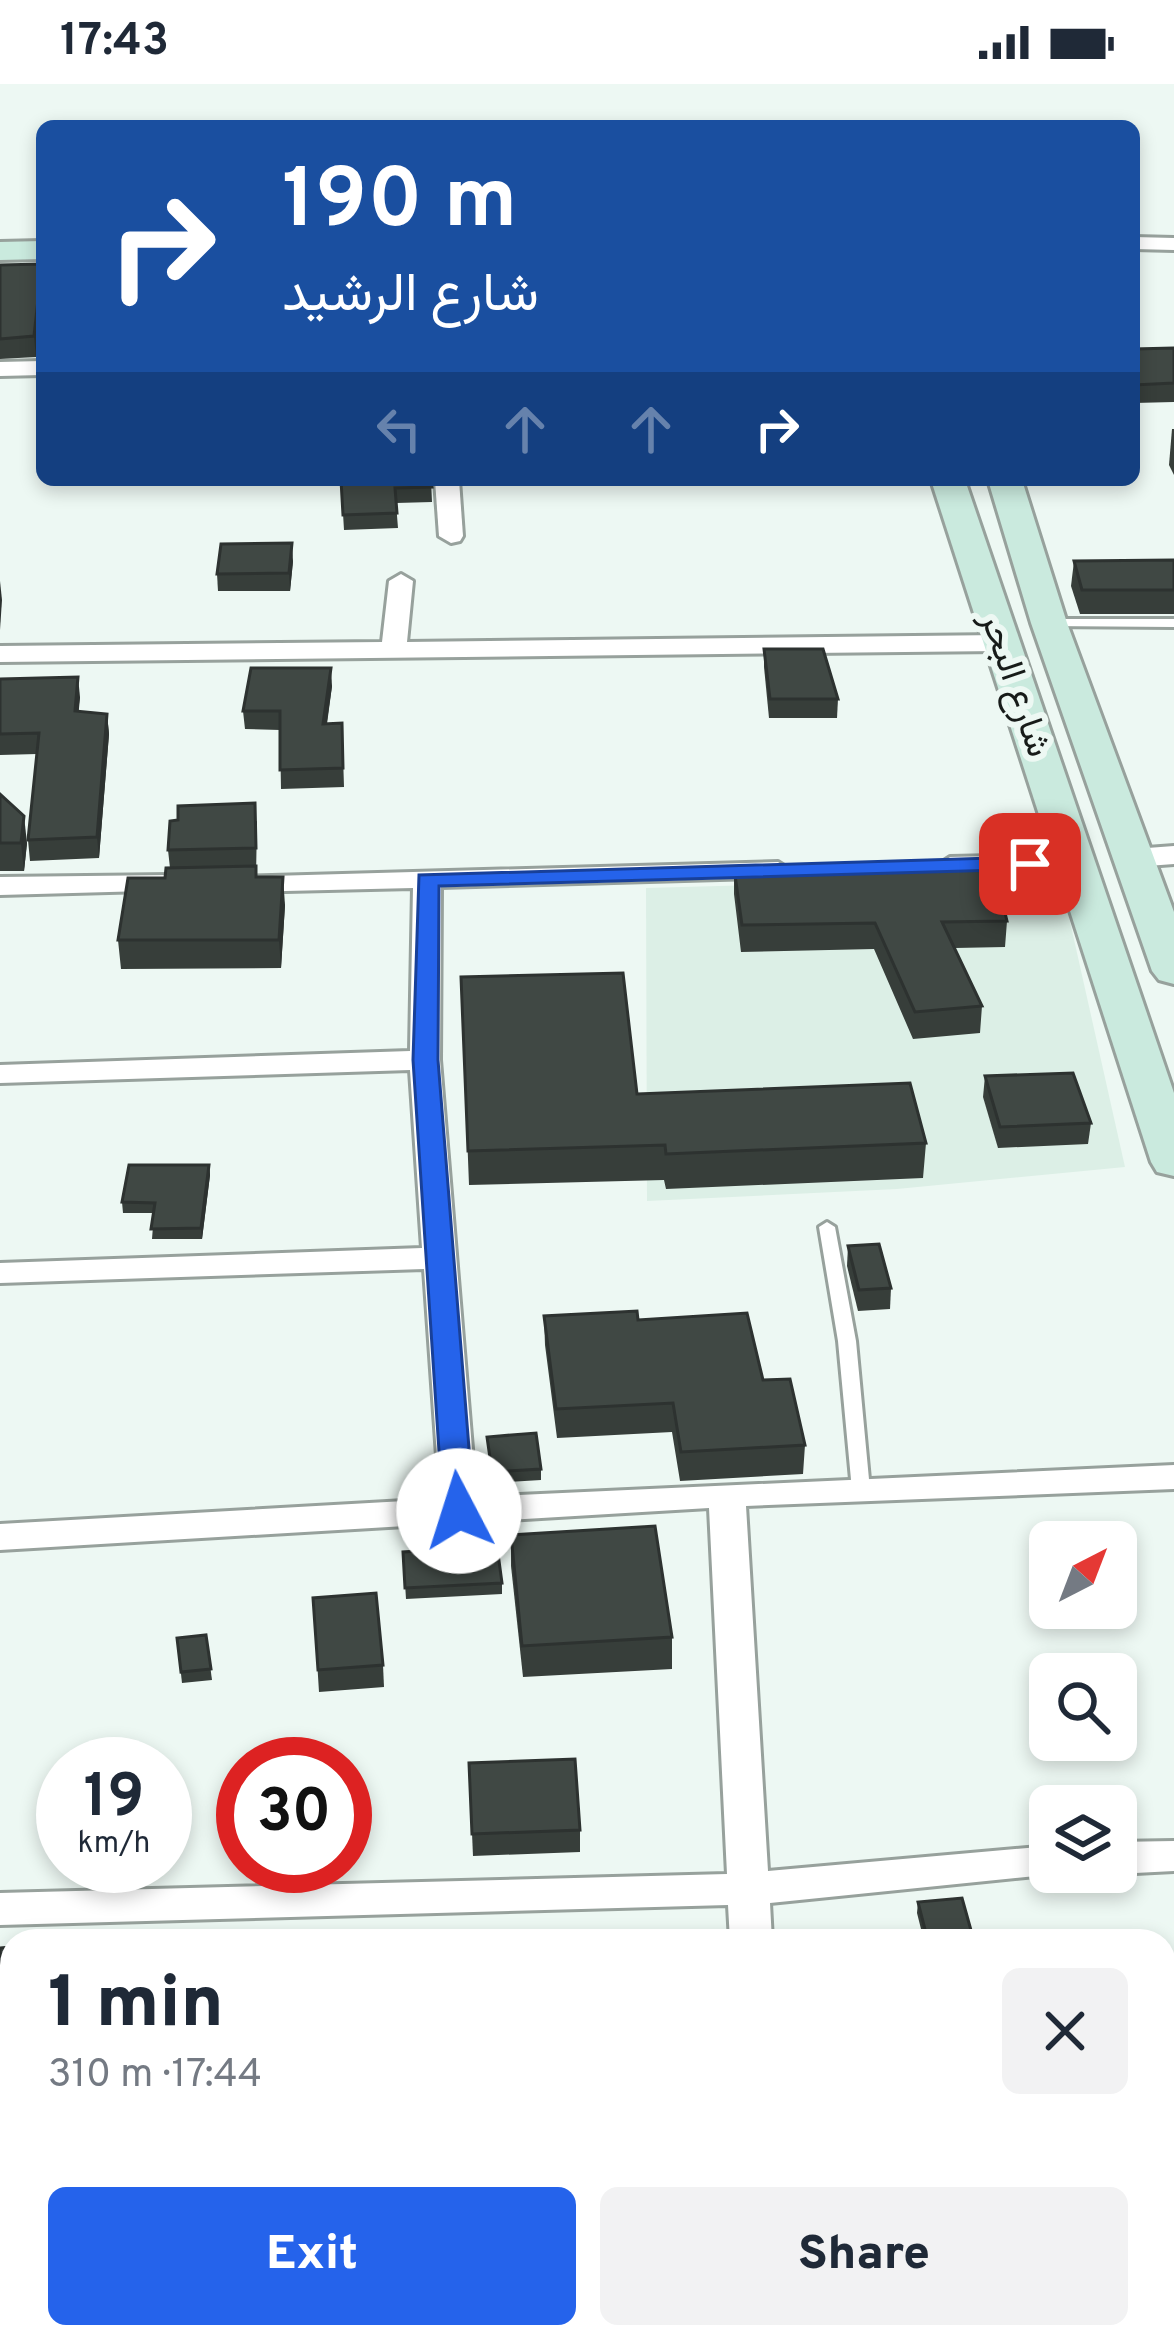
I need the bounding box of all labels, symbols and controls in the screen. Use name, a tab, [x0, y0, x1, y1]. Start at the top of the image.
text: 17:43	[60, 14, 169, 71]
text: 190 m	[282, 151, 517, 257]
icon: right	[84, 168, 240, 324]
text: شارع الرشيد	[282, 262, 539, 331]
icon: left	[366, 396, 432, 462]
icon: ahead	[492, 396, 558, 462]
icon: ahead	[618, 396, 684, 462]
icon: right	[744, 396, 810, 462]
street label: شارع البحر	[967, 605, 1060, 764]
pin	[979, 813, 1081, 915]
icon: arrive	[997, 831, 1063, 897]
position arrow	[396, 1448, 522, 1574]
north arrow	[1029, 1521, 1137, 1629]
map controls	[1029, 1521, 1137, 1893]
button: search	[1029, 1653, 1137, 1761]
speed limit sign: 30	[216, 1737, 372, 1893]
text: 19	[84, 1762, 144, 1838]
button: layers	[1029, 1785, 1137, 1893]
text: km/h	[78, 1826, 150, 1863]
text: 1 min	[48, 1961, 224, 2053]
button: close	[1002, 1968, 1128, 2094]
text: 310 m · 17:44	[48, 2052, 262, 2101]
button: Exit	[48, 2187, 576, 2325]
button: Share	[600, 2187, 1128, 2325]

